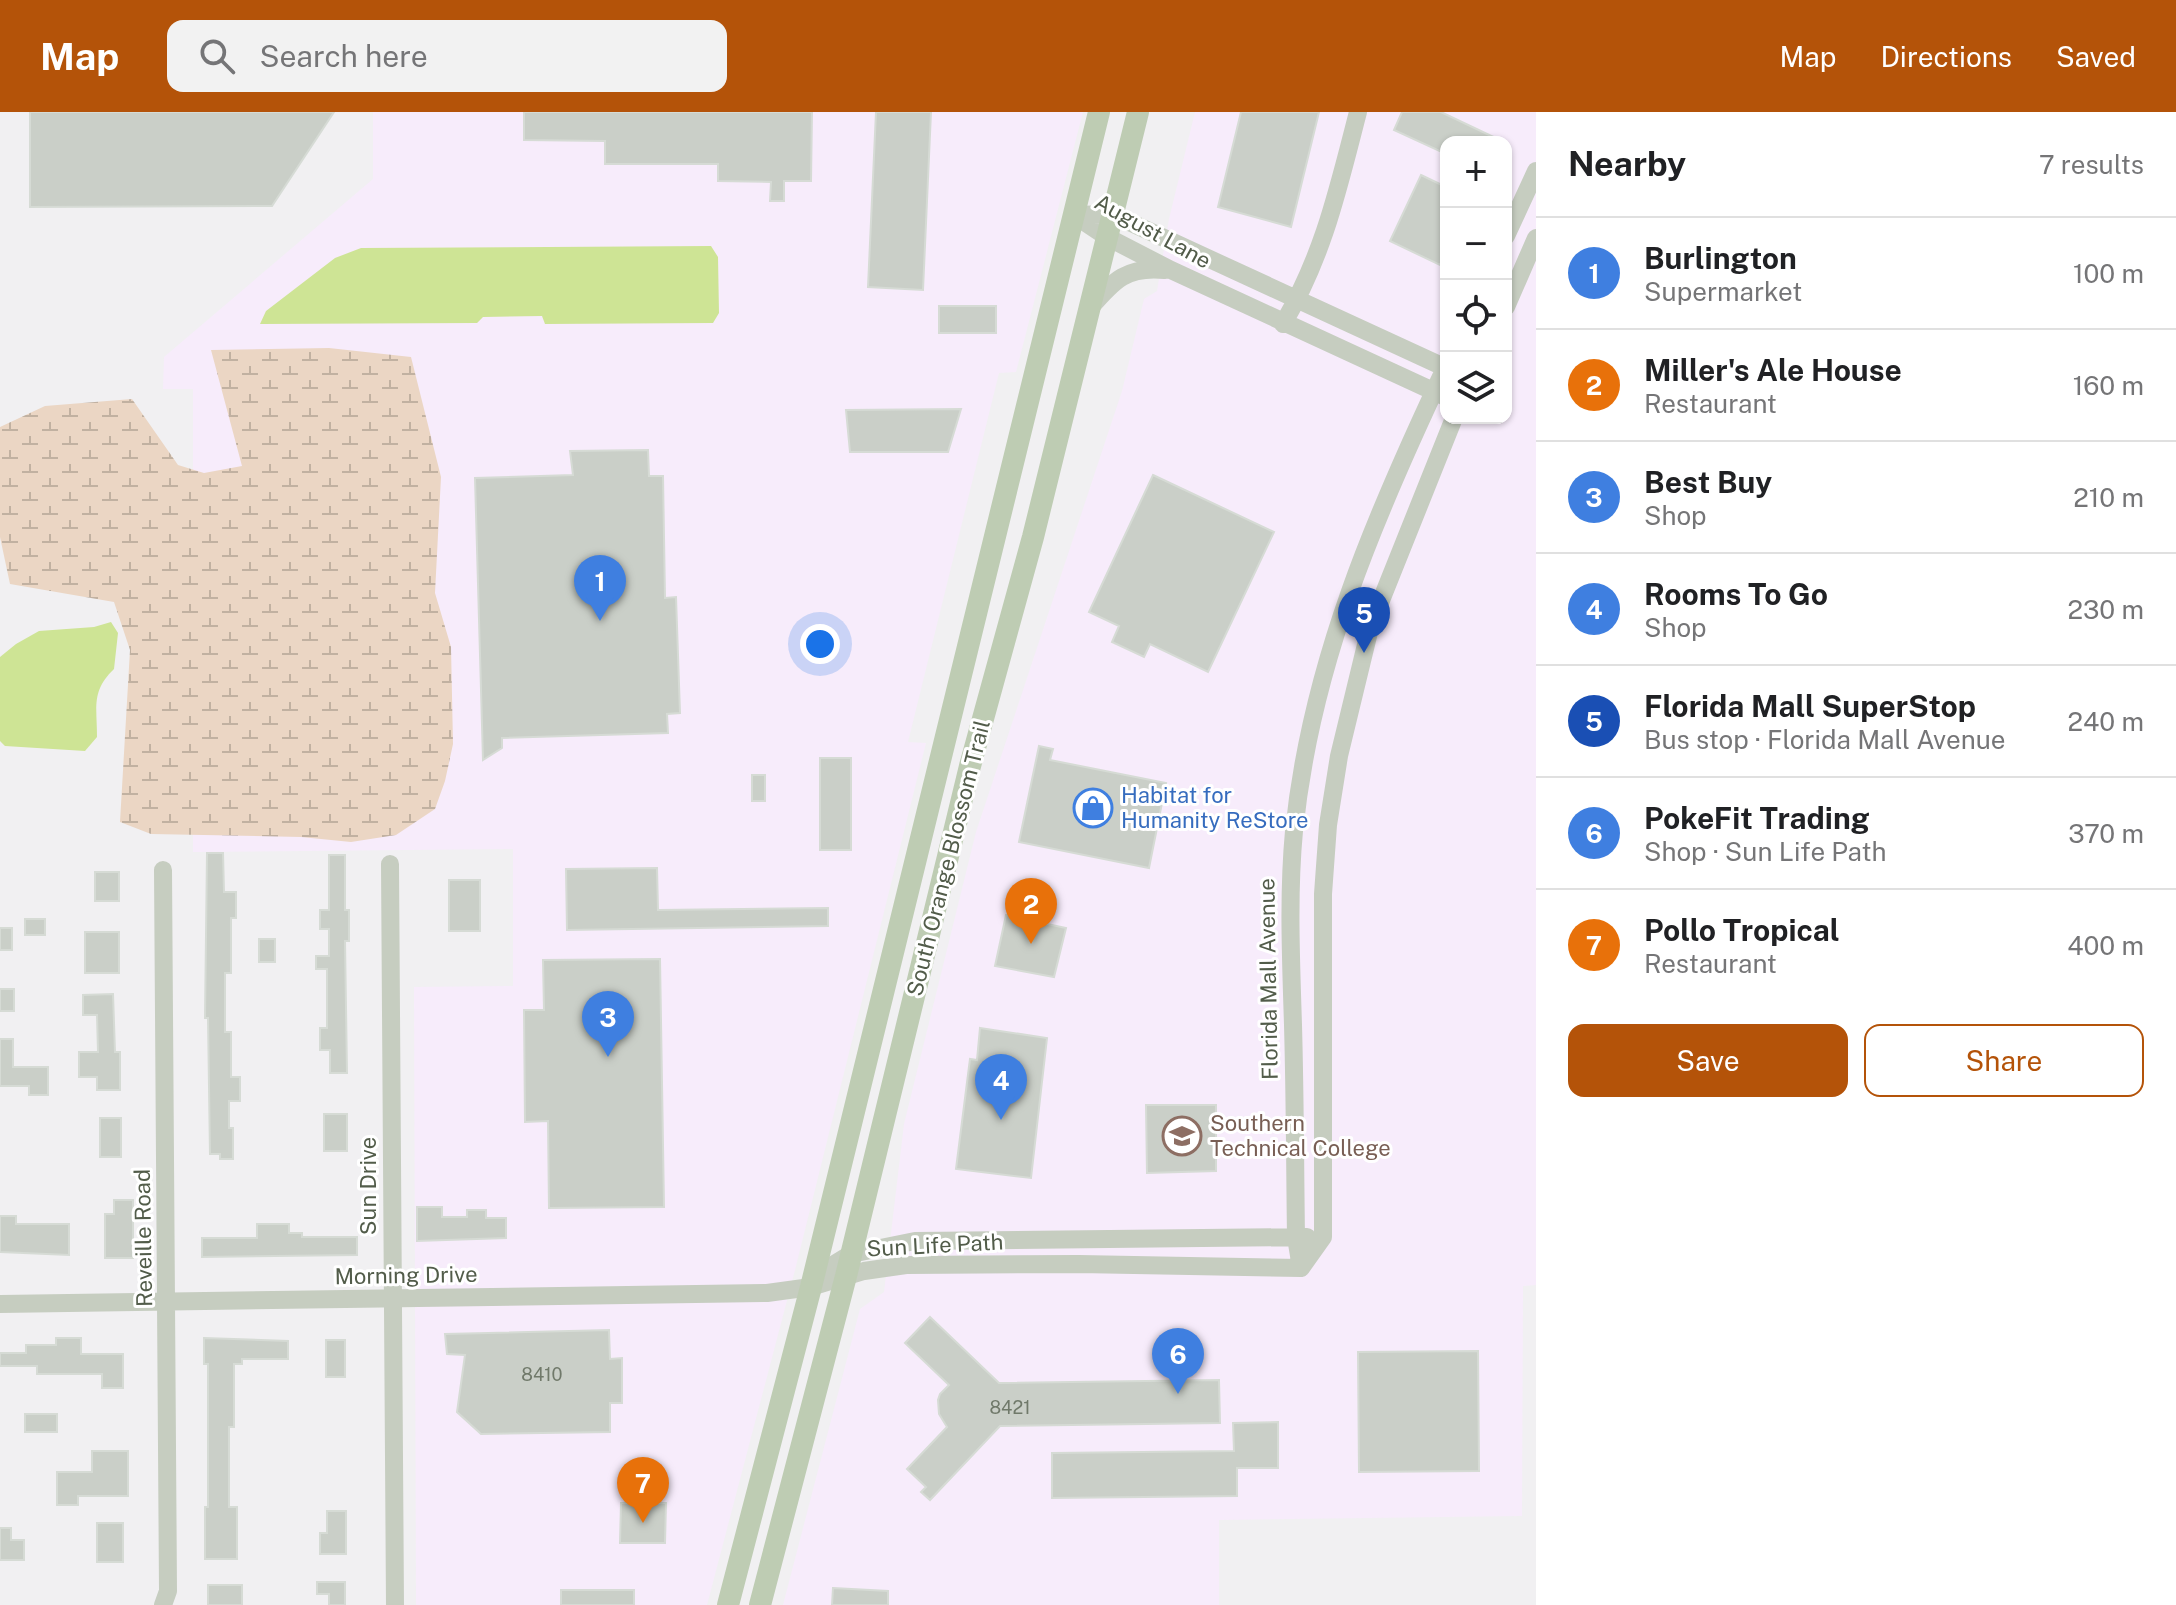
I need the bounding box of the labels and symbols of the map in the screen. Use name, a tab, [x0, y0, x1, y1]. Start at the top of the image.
street label: August Lane	[1090, 188, 1216, 274]
pin: 1	[574, 555, 626, 621]
pin: 5	[1338, 587, 1390, 653]
your location	[800, 624, 840, 664]
street label: South Orange Blossom Trail	[901, 717, 995, 999]
place label: Habitat for Humanity ReStore	[1121, 782, 1309, 833]
shop icon: Habitat for Humanity ReStore	[1072, 787, 1114, 829]
pin: 2	[1005, 878, 1057, 944]
street label: Florida Mall Avenue	[1253, 878, 1283, 1080]
pin: 3	[582, 991, 634, 1057]
pin: 4	[975, 1054, 1027, 1120]
place label: Southern Technical College	[1210, 1110, 1391, 1161]
school or university icon: Southern Technical College	[1161, 1115, 1203, 1157]
street label: Sun Drive	[355, 1137, 381, 1235]
street label: Reveille Road	[129, 1169, 157, 1307]
street label: Sun Life Path	[866, 1228, 1004, 1262]
street label: Morning Drive	[334, 1261, 478, 1289]
pin: 6	[1152, 1328, 1204, 1394]
house number: 8410	[521, 1364, 563, 1385]
house number: 8421	[990, 1397, 1031, 1418]
pin: 7	[617, 1457, 669, 1523]

